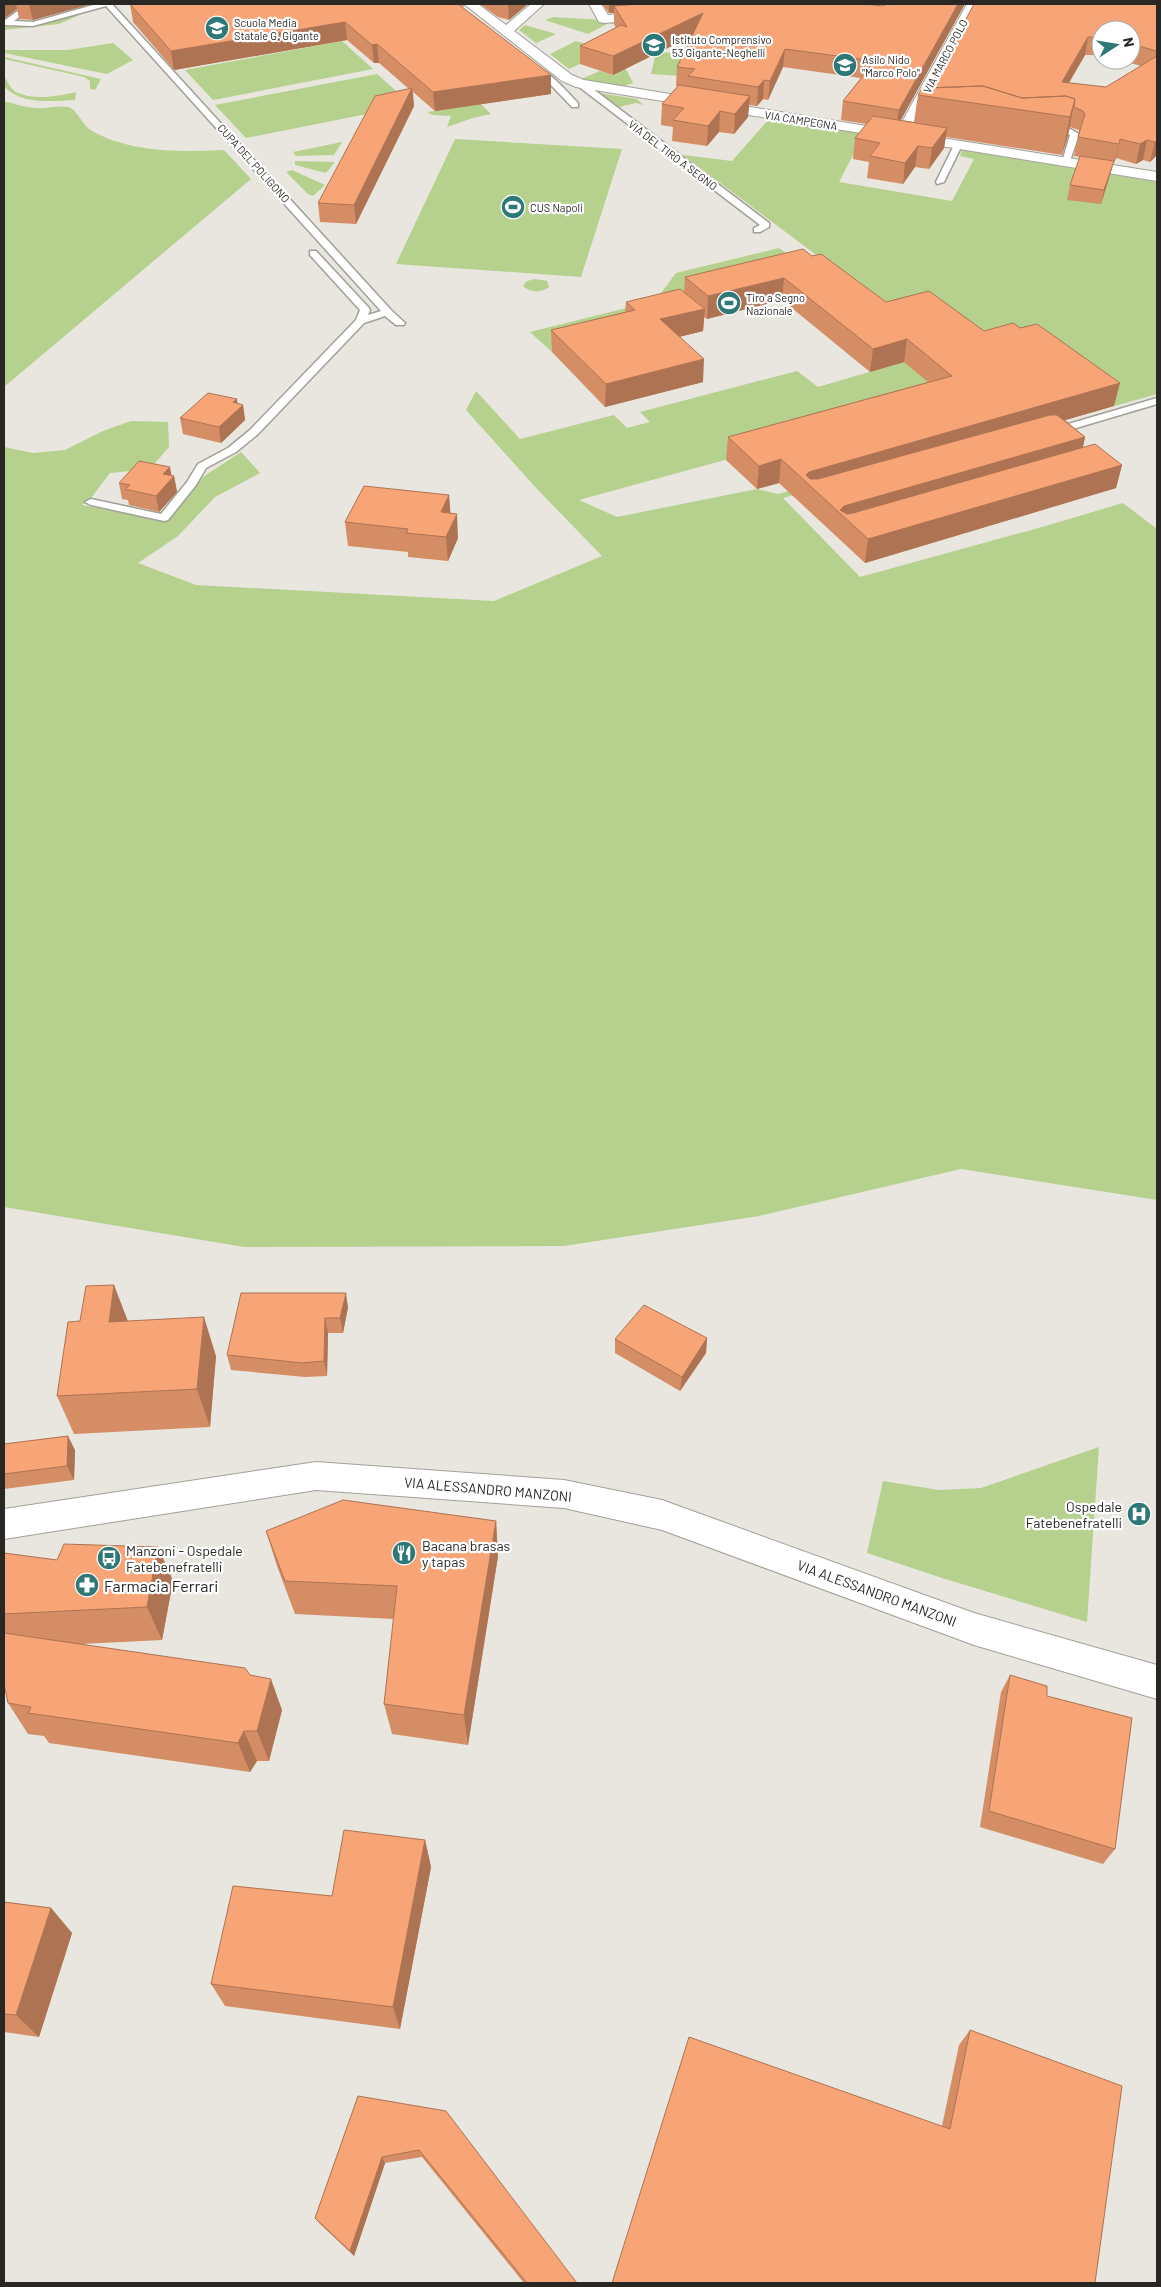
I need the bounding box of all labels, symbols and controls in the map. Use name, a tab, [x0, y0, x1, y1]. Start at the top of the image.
school or university icon: Scuola Media Statale G. Gigante	[204, 15, 230, 41]
place label: Scuola Media Statale G. Gigante	[234, 16, 319, 42]
street label: VIA MARCO POLO	[920, 17, 970, 95]
north arrow	[1091, 20, 1141, 70]
school or university icon: Istituto Comprensivo 53 Gigante-Neghelli	[641, 32, 667, 58]
place label: Istituto Comprensivo 53 Gigante-Neghelli	[672, 33, 772, 59]
text: N	[1120, 36, 1138, 49]
school or university icon: Asilo Nido "Marco Polo"	[832, 52, 858, 78]
place label: Asilo Nido "Marco Polo"	[862, 53, 920, 79]
street label: VIA CAMPEGNA	[764, 108, 839, 132]
street label: VIA DEL TIRO A SEGNO	[626, 117, 720, 193]
street label: CUPA DEL POLIGONO	[215, 121, 293, 205]
sports icon: CUS Napoli	[500, 194, 526, 220]
place label: CUS Napoli	[530, 201, 583, 214]
sports icon: Tiro a Segno Nazionale	[716, 290, 742, 316]
place label: Tiro a Segno Nazionale	[746, 291, 805, 317]
street label: VIA ALESSANDRO MANZONI	[403, 1473, 573, 1505]
place label: Ospedale Fatebenefratelli	[1026, 1498, 1122, 1531]
hospital icon: Ospedale Fatebenefratelli	[1126, 1501, 1152, 1527]
place label: Bacana brasas y tapas	[422, 1537, 511, 1570]
restaurant icon: Bacana brasas y tapas	[391, 1540, 417, 1566]
place label: Manzoni - Ospedale Fatebenefratelli	[126, 1542, 243, 1575]
bus stop icon: Manzoni - Ospedale Fatebenefratelli	[96, 1545, 122, 1571]
street label: VIA ALESSANDRO MANZONI	[795, 1556, 959, 1630]
pharmacy icon: Farmacia Ferrari	[74, 1572, 100, 1598]
place label: Farmacia Ferrari	[104, 1576, 218, 1595]

